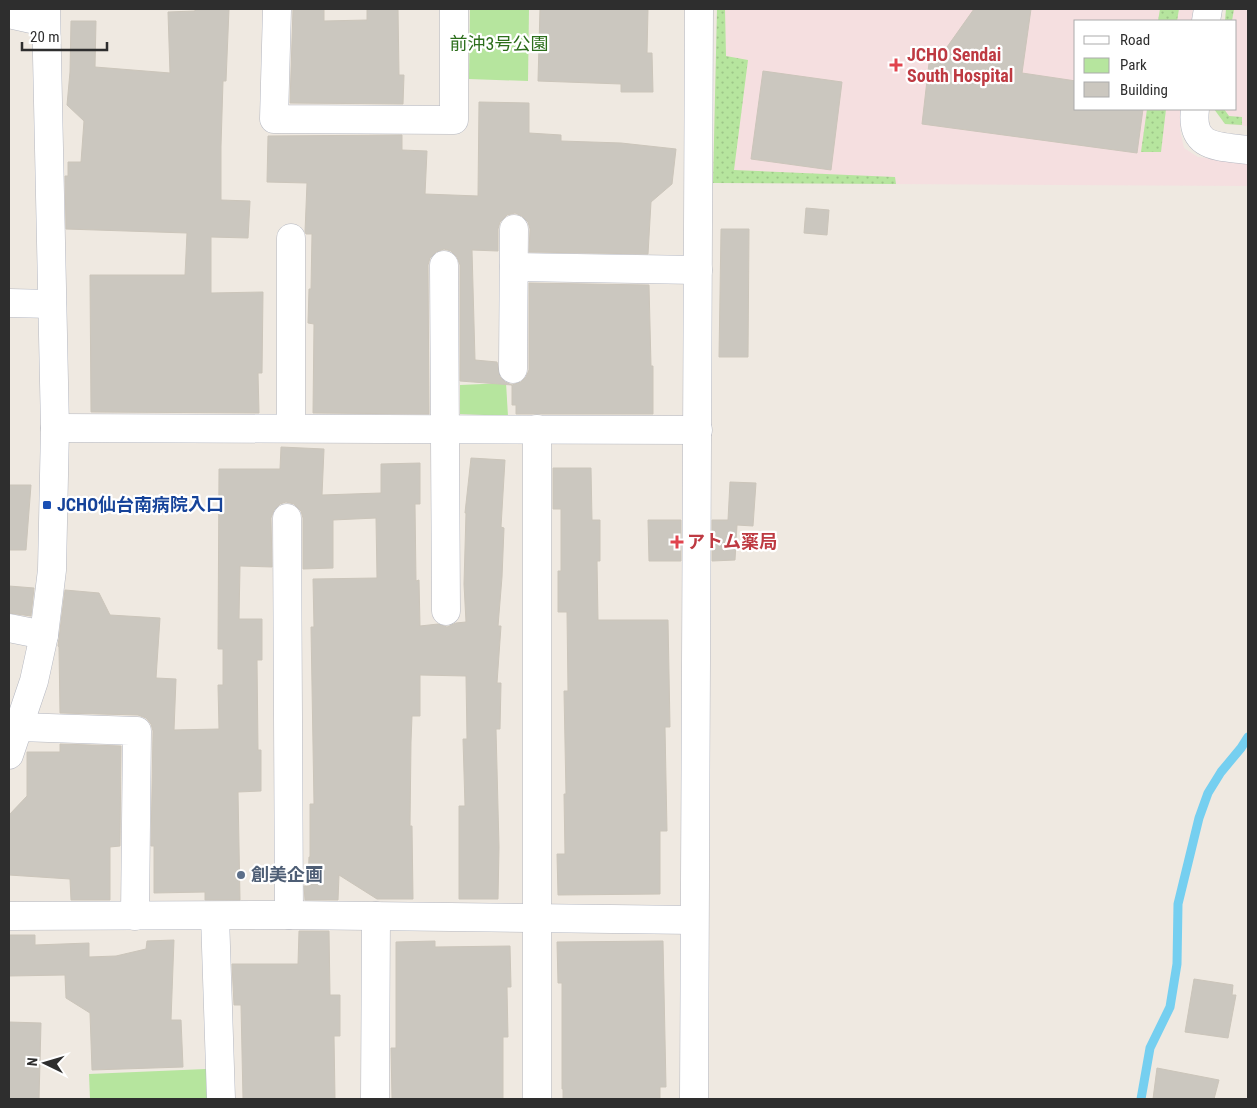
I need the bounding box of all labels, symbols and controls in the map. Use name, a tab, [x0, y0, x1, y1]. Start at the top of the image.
scale bar	[22, 20, 108, 52]
legend	[1074, 20, 1237, 110]
text: 20 m	[30, 28, 60, 46]
text: Road	[1120, 31, 1150, 49]
park label: 前沖3号公園	[450, 33, 548, 54]
place label: JCHO Sendai South Hospital	[907, 44, 1013, 86]
text: Park	[1120, 56, 1147, 74]
marker: JCHO Sendai South Hospital	[889, 58, 903, 72]
text: Building	[1120, 81, 1168, 99]
place label: JCHO仙台南病院入口	[57, 494, 224, 515]
marker: JCHO仙台南病院入口	[41, 499, 53, 511]
place label: アトム薬局	[687, 531, 777, 552]
marker: アトム薬局	[671, 536, 683, 548]
place label: 創美企画	[251, 864, 323, 885]
marker: 創美企画	[235, 869, 247, 881]
north arrow	[20, 1038, 70, 1088]
text: N	[24, 1057, 40, 1067]

